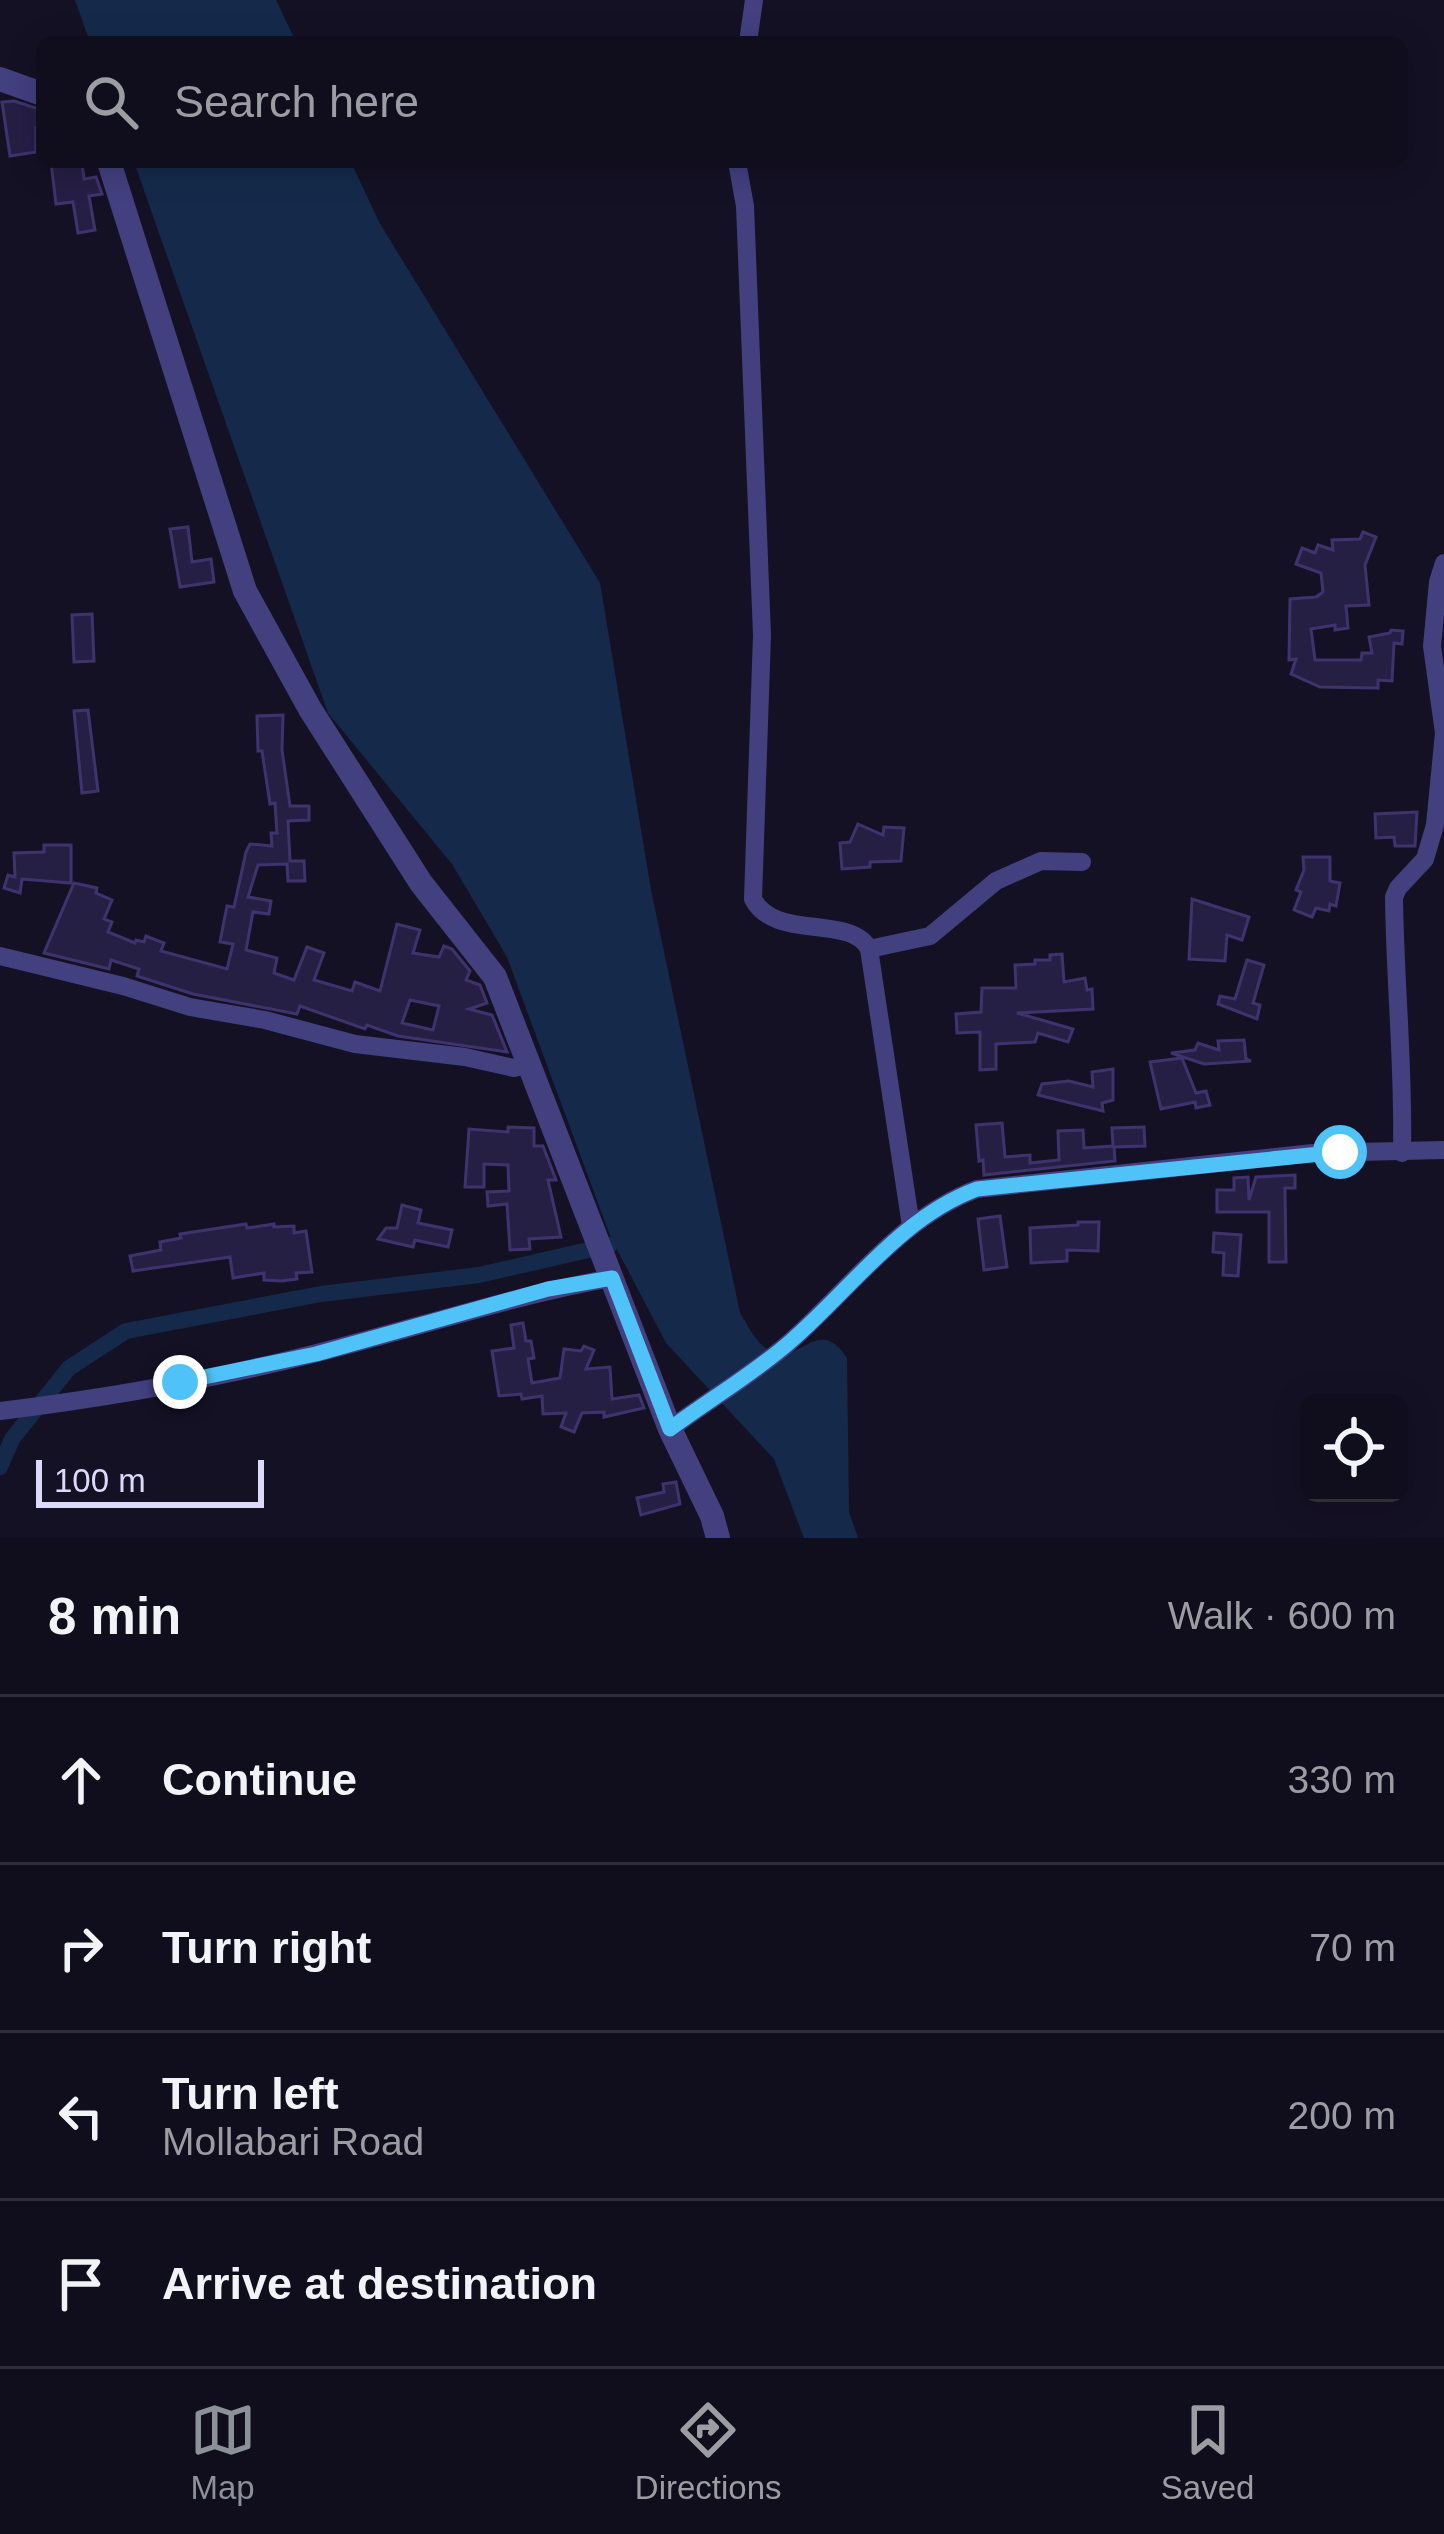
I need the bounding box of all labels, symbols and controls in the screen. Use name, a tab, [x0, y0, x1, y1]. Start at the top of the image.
search box	[36, 36, 1408, 168]
icon: search	[78, 69, 144, 135]
text: Search here	[174, 76, 419, 127]
route start	[1313, 1125, 1367, 1179]
route end	[153, 1355, 207, 1409]
map controls	[1300, 1394, 1408, 1502]
button: locate	[1300, 1394, 1408, 1502]
scale bar	[36, 1454, 264, 1507]
text: 100 m	[54, 1462, 146, 1499]
text: 8 min	[48, 1588, 181, 1645]
text: Walk · 600 m	[1168, 1594, 1396, 1637]
icon: ahead	[48, 1747, 114, 1813]
text: Continue	[162, 1754, 357, 1805]
text: 330 m	[1288, 1758, 1396, 1801]
icon: right	[48, 1915, 114, 1981]
text: Turn right	[162, 1922, 371, 1973]
text: 70 m	[1309, 1926, 1396, 1969]
text: Turn left	[162, 2068, 339, 2119]
icon: left	[48, 2083, 114, 2149]
text: 200 m	[1288, 2094, 1396, 2137]
text: Mollabari Road	[162, 2120, 424, 2163]
icon: arrive	[48, 2251, 114, 2317]
text: Arrive at destination	[162, 2258, 597, 2309]
tab: Map	[190, 2397, 256, 2507]
tab: Directions	[635, 2397, 782, 2507]
tab: Saved	[1161, 2397, 1254, 2507]

